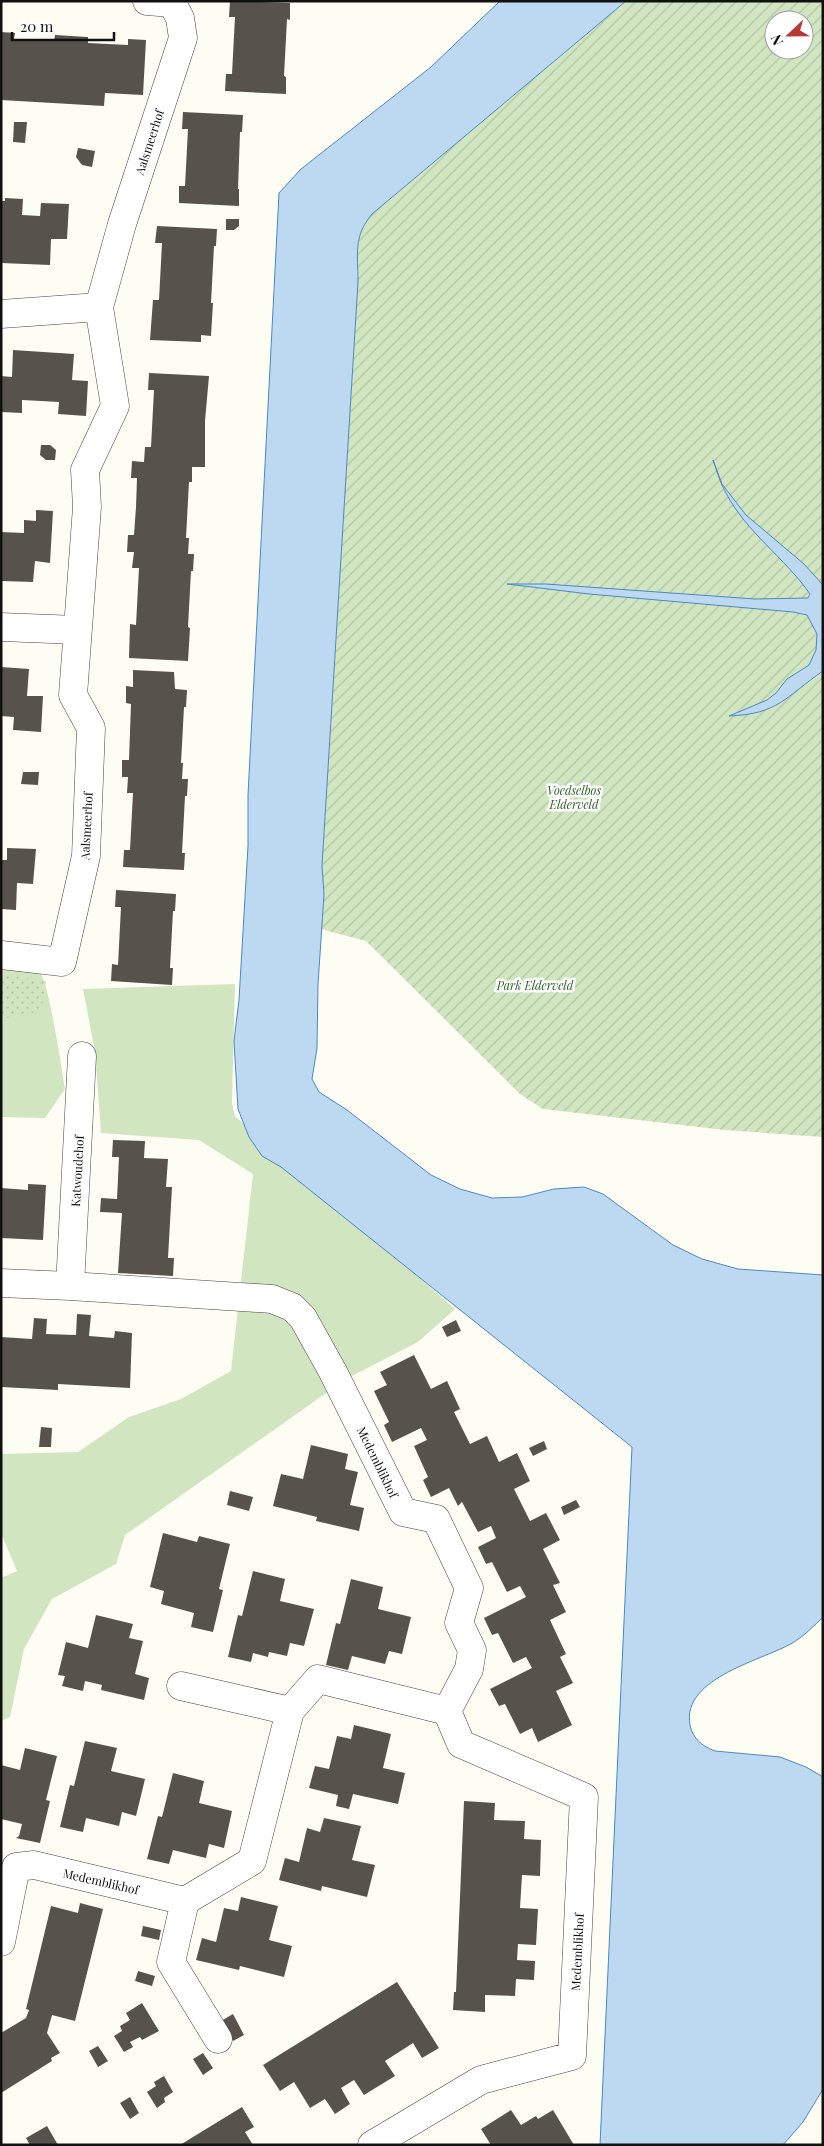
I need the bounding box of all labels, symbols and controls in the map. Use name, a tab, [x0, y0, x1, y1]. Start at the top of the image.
scale bar	[12, 10, 115, 42]
north arrow	[764, 10, 814, 60]
text: 20 m	[20, 16, 54, 36]
text: N	[766, 32, 787, 48]
street label: Aalsmeerhof	[131, 106, 167, 178]
park label: Voedselbos Elderveld	[547, 782, 601, 812]
street label: Aalsmeerhof	[76, 791, 96, 861]
park label: Park Elderveld	[496, 977, 574, 993]
street label: Katwoudehof	[67, 1134, 87, 1207]
street label: Medemblikhof	[354, 1424, 403, 1501]
street label: Medemblikhof	[61, 1864, 142, 1898]
street label: Medemblikhof	[567, 1912, 587, 1991]

